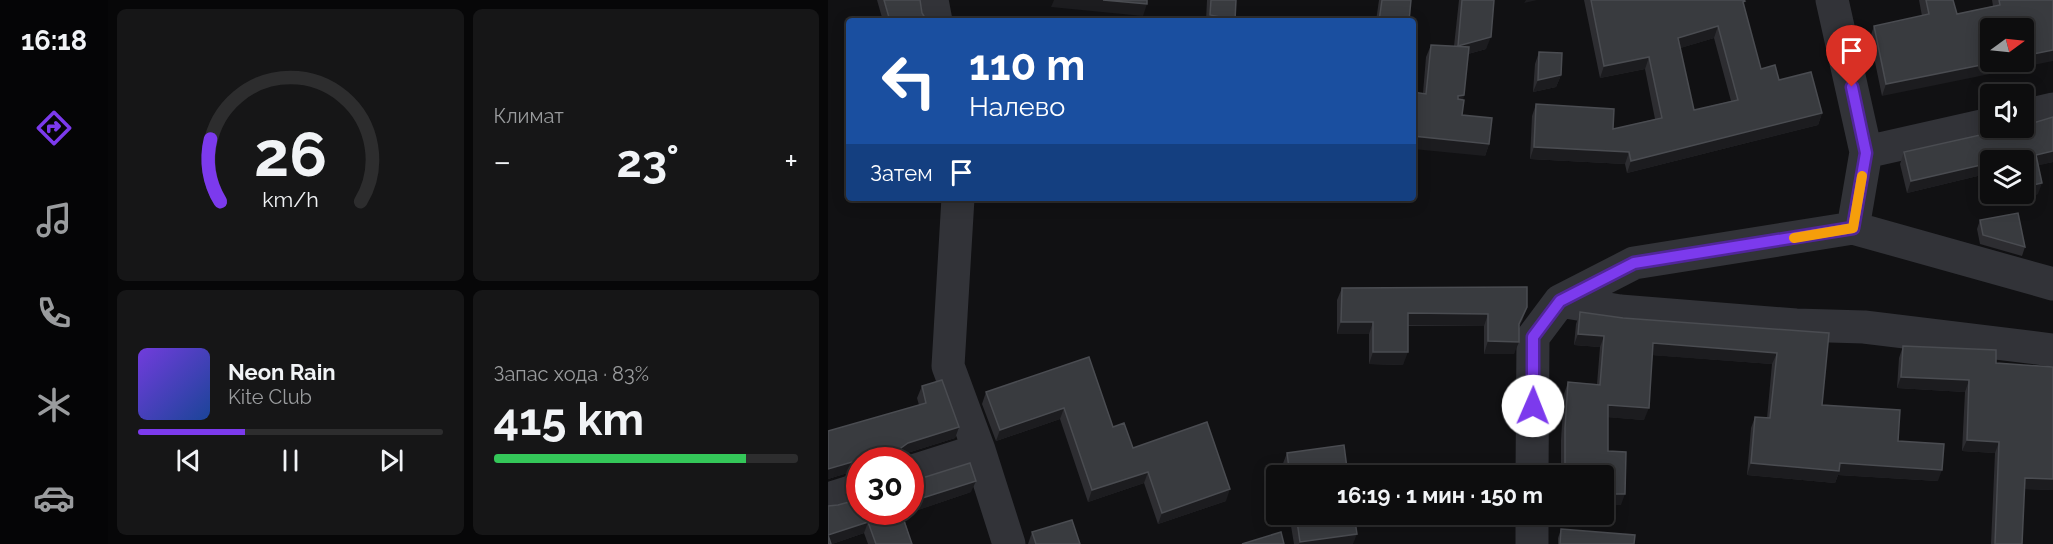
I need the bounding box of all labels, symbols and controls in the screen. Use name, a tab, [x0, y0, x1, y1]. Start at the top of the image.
north arrow	[1980, 18, 2034, 72]
map controls	[1980, 18, 2034, 204]
text: 16:18	[21, 25, 87, 56]
pin	[1826, 25, 1877, 87]
icon: arrive	[1835, 34, 1868, 67]
text: 110 m	[969, 41, 1085, 90]
icon: left	[870, 42, 948, 120]
button: sound	[1980, 84, 2034, 138]
text: Налево	[969, 91, 1065, 122]
text: Климат	[494, 104, 564, 128]
icon: directions	[33, 107, 75, 149]
text: 26	[254, 117, 327, 191]
text: 23°	[617, 135, 679, 188]
text: −	[494, 142, 511, 181]
text: +	[784, 142, 798, 181]
button: layers	[1980, 150, 2034, 204]
icon: arrive	[945, 156, 978, 189]
text: Затем	[870, 160, 933, 186]
text: km/h	[262, 187, 319, 212]
icon: music	[33, 199, 75, 241]
icon: phone	[33, 292, 75, 334]
text: Neon Rain	[228, 359, 336, 385]
text: Запас хода · 83%	[494, 362, 649, 386]
position arrow	[1501, 374, 1565, 438]
icon: climate	[33, 384, 75, 426]
text: Kite Club	[228, 385, 312, 409]
text: 415 km	[494, 393, 644, 446]
icon: previous	[172, 444, 205, 477]
icon: pause	[274, 444, 307, 477]
icon: next	[375, 444, 408, 477]
speed limit sign: 30	[846, 447, 924, 525]
icon: car	[33, 477, 75, 519]
text: 16:19 · 1 мин · 150 m	[1337, 482, 1543, 508]

